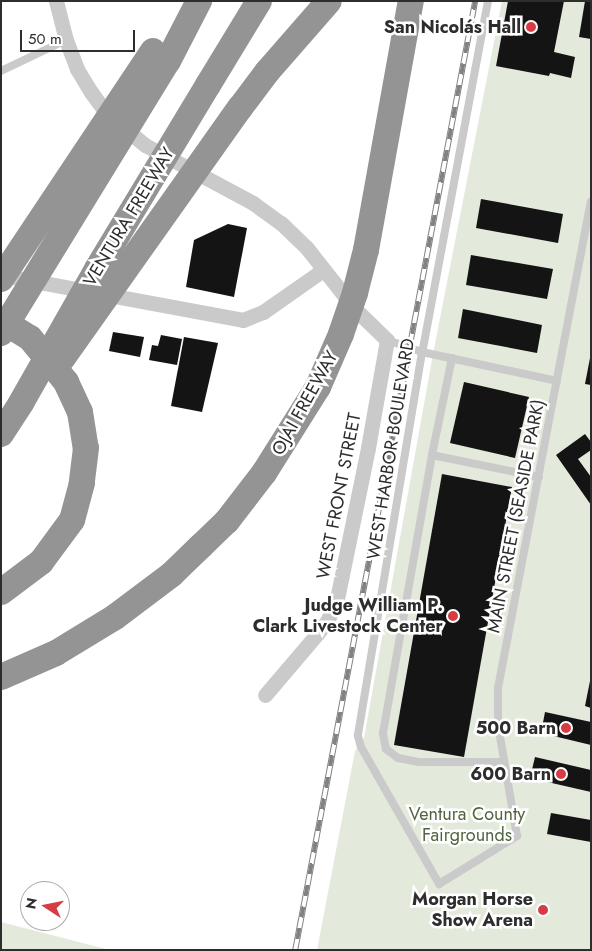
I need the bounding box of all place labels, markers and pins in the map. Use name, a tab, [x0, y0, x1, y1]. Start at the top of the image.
place label: San Nicolás Hall	[384, 16, 521, 38]
marker: San Nicolás Hall	[525, 21, 537, 33]
place label: Judge William P. Clark Livestock Center	[253, 595, 443, 638]
marker: Judge William P. Clark Livestock Center	[447, 610, 459, 622]
place label: 500 Barn	[476, 717, 556, 739]
marker: 500 Barn	[560, 722, 572, 734]
place label: 600 Barn	[470, 763, 551, 785]
marker: 600 Barn	[555, 768, 567, 780]
place label: Morgan Horse Show Arena	[412, 889, 533, 932]
marker: Morgan Horse Show Arena	[537, 904, 549, 916]

